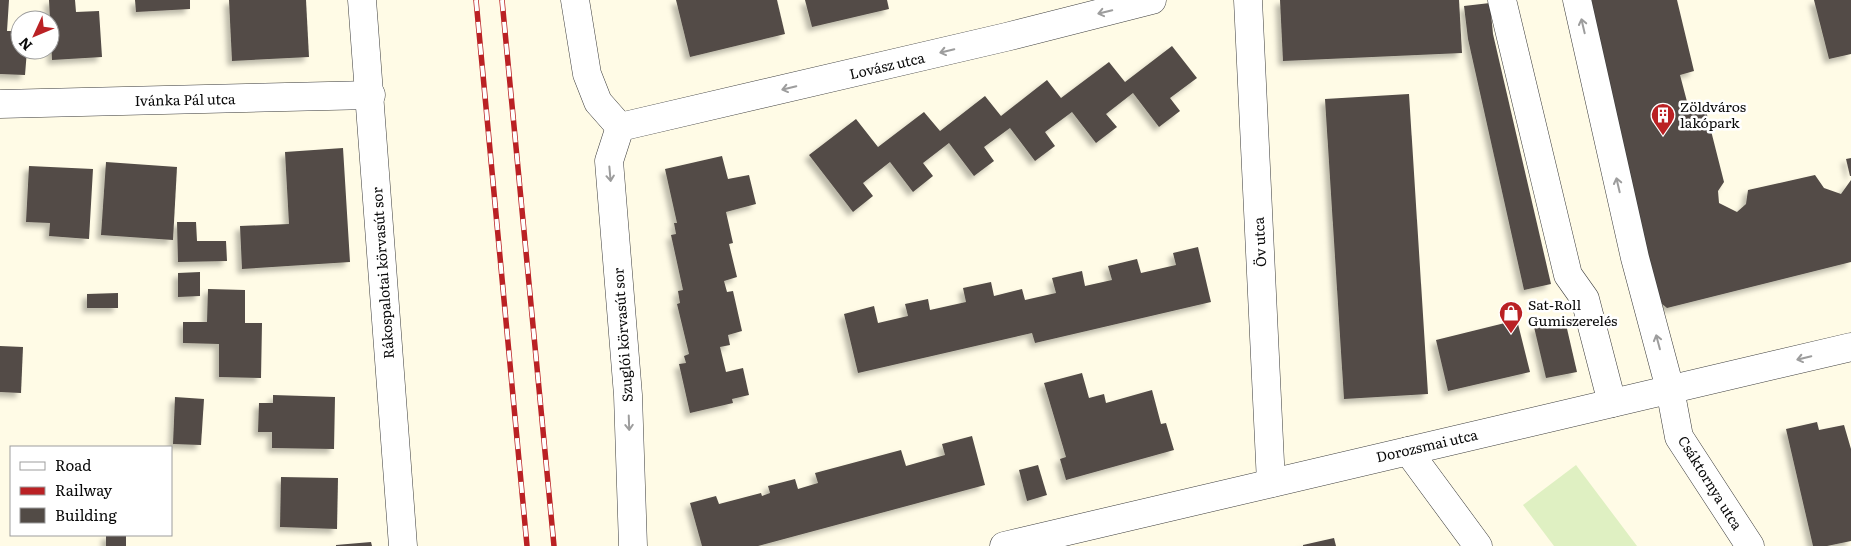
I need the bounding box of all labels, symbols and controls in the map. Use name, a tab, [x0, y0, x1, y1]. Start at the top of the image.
one-way arrow	[1097, 8, 1113, 17]
north arrow	[10, 10, 60, 60]
one-way arrow	[1578, 19, 1587, 35]
text: N	[13, 33, 36, 56]
street label: Lovász utca	[847, 47, 927, 83]
one-way arrow	[940, 47, 956, 56]
one-way arrow	[781, 84, 797, 93]
street label: Ivánka Pál utca	[134, 88, 236, 110]
place label: Zöldváros lakópark	[1680, 96, 1746, 132]
building icon: Zöldváros lakópark	[1650, 102, 1676, 136]
one-way arrow	[605, 166, 615, 182]
one-way arrow	[1613, 177, 1622, 193]
street label: Rákospalotai körvasút sor	[366, 186, 398, 360]
street label: Öv utca	[1248, 216, 1270, 268]
street label: Szuglói körvasút sor	[607, 267, 637, 403]
place label: Sat-Roll Gumiszerelés	[1528, 294, 1617, 330]
shop icon: Sat-Roll Gumiszerelés	[1498, 300, 1524, 334]
one-way arrow	[1652, 335, 1662, 351]
one-way arrow	[1796, 354, 1812, 363]
one-way arrow	[624, 415, 633, 431]
street label: Dorozsmai utca	[1374, 424, 1480, 466]
street label: Csáktornya utca	[1674, 432, 1748, 534]
legend	[10, 446, 172, 536]
text: Road	[55, 453, 91, 476]
text: Railway	[55, 478, 113, 501]
text: Building	[55, 503, 117, 526]

